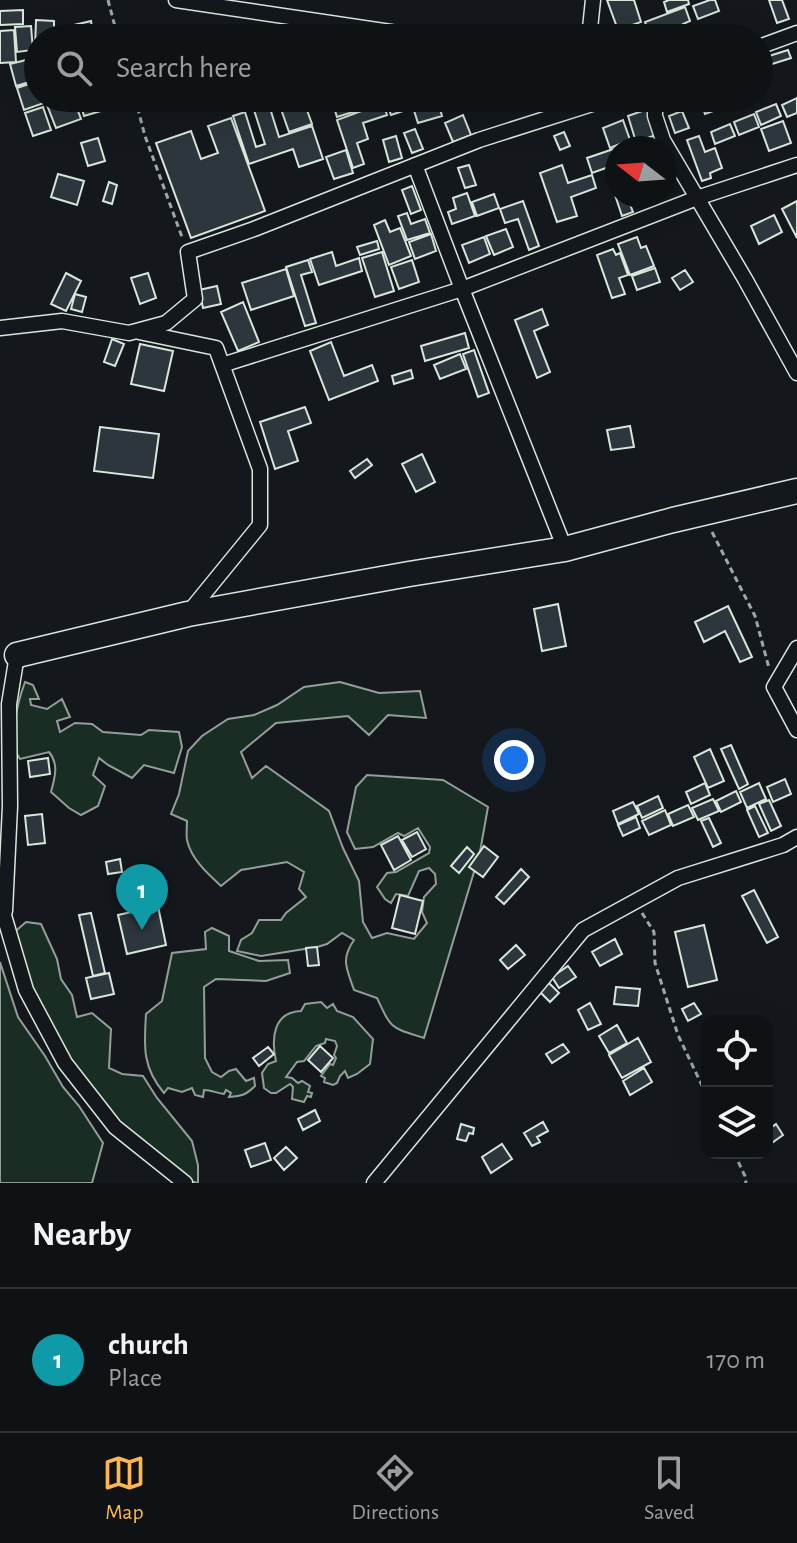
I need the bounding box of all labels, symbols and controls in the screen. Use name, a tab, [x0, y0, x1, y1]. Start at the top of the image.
search box	[24, 24, 773, 112]
icon: search	[52, 46, 96, 90]
text: Search here	[116, 53, 252, 83]
north arrow	[605, 136, 677, 208]
your location	[494, 740, 534, 780]
pin: 1	[116, 864, 168, 930]
map controls	[701, 1015, 773, 1159]
button: locate	[701, 1015, 773, 1087]
button: layers	[701, 1087, 773, 1159]
text: Nearby	[32, 1218, 131, 1252]
text: church	[108, 1330, 189, 1360]
text: 1	[53, 1347, 63, 1373]
text: 170 m	[706, 1347, 765, 1373]
text: Place	[108, 1365, 162, 1391]
tab: Map	[102, 1451, 146, 1525]
tab: Directions	[351, 1451, 439, 1525]
tab: Saved	[644, 1451, 694, 1525]

